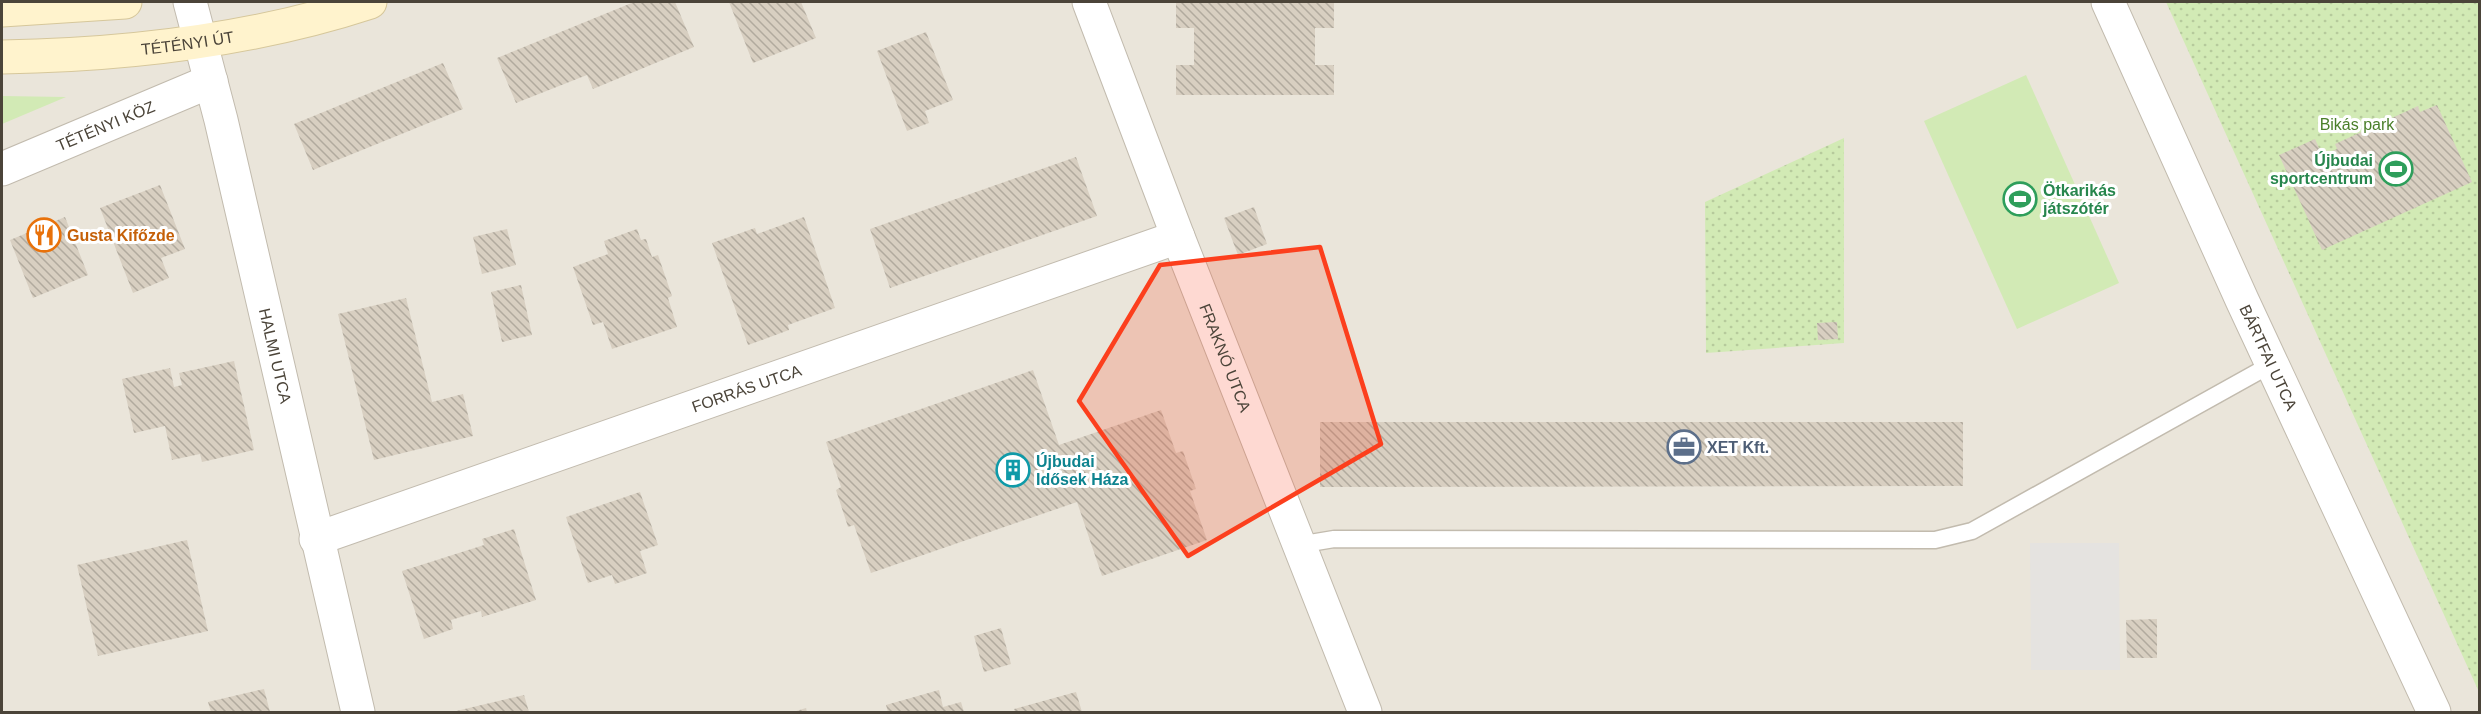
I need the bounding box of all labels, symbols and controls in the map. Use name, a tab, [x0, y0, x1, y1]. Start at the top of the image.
street label: TÉTÉNYI ÚT	[140, 28, 235, 58]
street label: TÉTÉNYI KÖZ	[54, 97, 157, 154]
park label: Bikás park	[2320, 116, 2395, 133]
place label: Újbudai sportcentrum	[2270, 151, 2373, 187]
sports icon: Újbudai sportcentrum	[2378, 151, 2414, 187]
sports icon: Ötkarikás játszótér	[2002, 181, 2038, 217]
place label: Ötkarikás játszótér	[2042, 181, 2116, 217]
restaurant icon: Gusta Kifőzde	[26, 217, 62, 253]
place label: Gusta Kifőzde	[67, 227, 175, 244]
street label: FRAKNÓ UTCA	[1197, 301, 1255, 414]
street label: BÁRTFAI UTCA	[2237, 302, 2301, 413]
street label: HALMI UTCA	[256, 307, 295, 405]
street label: FORRÁS UTCA	[689, 361, 804, 415]
office icon: XET Kft.	[1666, 429, 1702, 465]
place label: XET Kft.	[1707, 439, 1769, 456]
building icon: Újbudai Idősek Háza	[995, 452, 1031, 488]
place label: Újbudai Idősek Háza	[1036, 452, 1129, 488]

